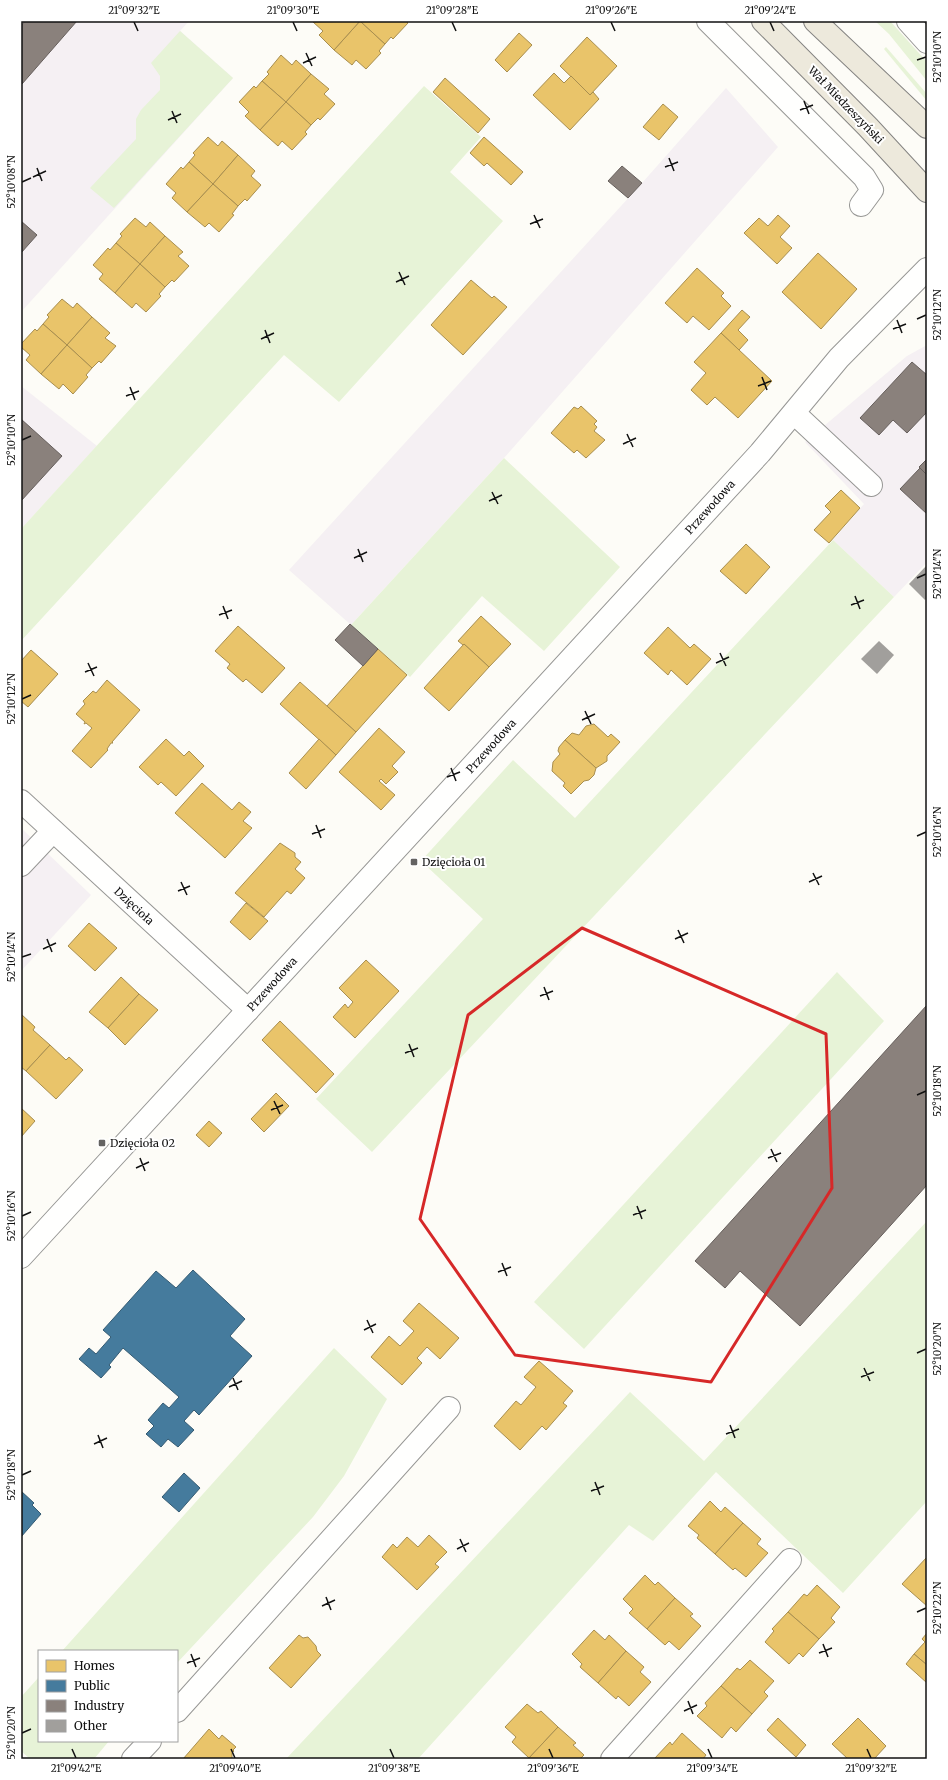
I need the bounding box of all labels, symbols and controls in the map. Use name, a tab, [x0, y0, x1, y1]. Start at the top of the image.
text: 21°09'32"E	[108, 4, 160, 17]
text: 21°09'30"E	[267, 4, 320, 17]
text: 21°09'28"E	[426, 4, 479, 17]
text: 21°09'26"E	[585, 4, 637, 17]
text: 21°09'24"E	[744, 4, 796, 17]
text: 52°10'10"N	[931, 31, 944, 83]
street label: Wał Miedzeszyński	[805, 63, 887, 147]
text: 52°10'08"N	[5, 155, 18, 209]
text: 52°10'12"N	[931, 289, 944, 341]
text: 52°10'10"N	[5, 414, 18, 466]
street label: Przewodowa	[682, 477, 738, 537]
text: 52°10'14"N	[931, 548, 944, 599]
text: 52°10'12"N	[5, 673, 18, 725]
street label: Przewodowa	[463, 716, 519, 776]
text: 52°10'16"N	[931, 806, 944, 858]
place label: Dzięcioła 01	[422, 855, 485, 869]
marker: Dzięcioła 01	[409, 857, 419, 867]
street label: Dzięcioła	[111, 884, 157, 928]
text: 52°10'14"N	[5, 931, 18, 982]
street label: Przewodowa	[244, 954, 300, 1014]
text: 52°10'18"N	[931, 1065, 944, 1117]
place label: Dzięcioła 02	[110, 1136, 175, 1150]
marker: Dzięcioła 02	[97, 1138, 107, 1148]
text: 52°10'16"N	[5, 1190, 18, 1242]
text: 52°10'20"N	[931, 1322, 944, 1376]
text: 52°10'18"N	[5, 1449, 18, 1501]
text: 52°10'22"N	[931, 1581, 944, 1634]
legend	[38, 1650, 178, 1742]
text: Homes	[74, 1658, 115, 1673]
text: Public	[74, 1678, 110, 1693]
text: Industry	[74, 1698, 124, 1713]
text: 52°10'20"N	[5, 1706, 18, 1760]
text: Other	[74, 1718, 108, 1733]
text: 21°09'42"E	[51, 1762, 102, 1775]
text: 21°09'40"E	[209, 1762, 262, 1775]
text: 21°09'38"E	[368, 1762, 421, 1775]
text: 21°09'36"E	[527, 1762, 579, 1775]
text: 21°09'34"E	[686, 1762, 738, 1775]
text: 21°09'32"E	[845, 1762, 897, 1775]

